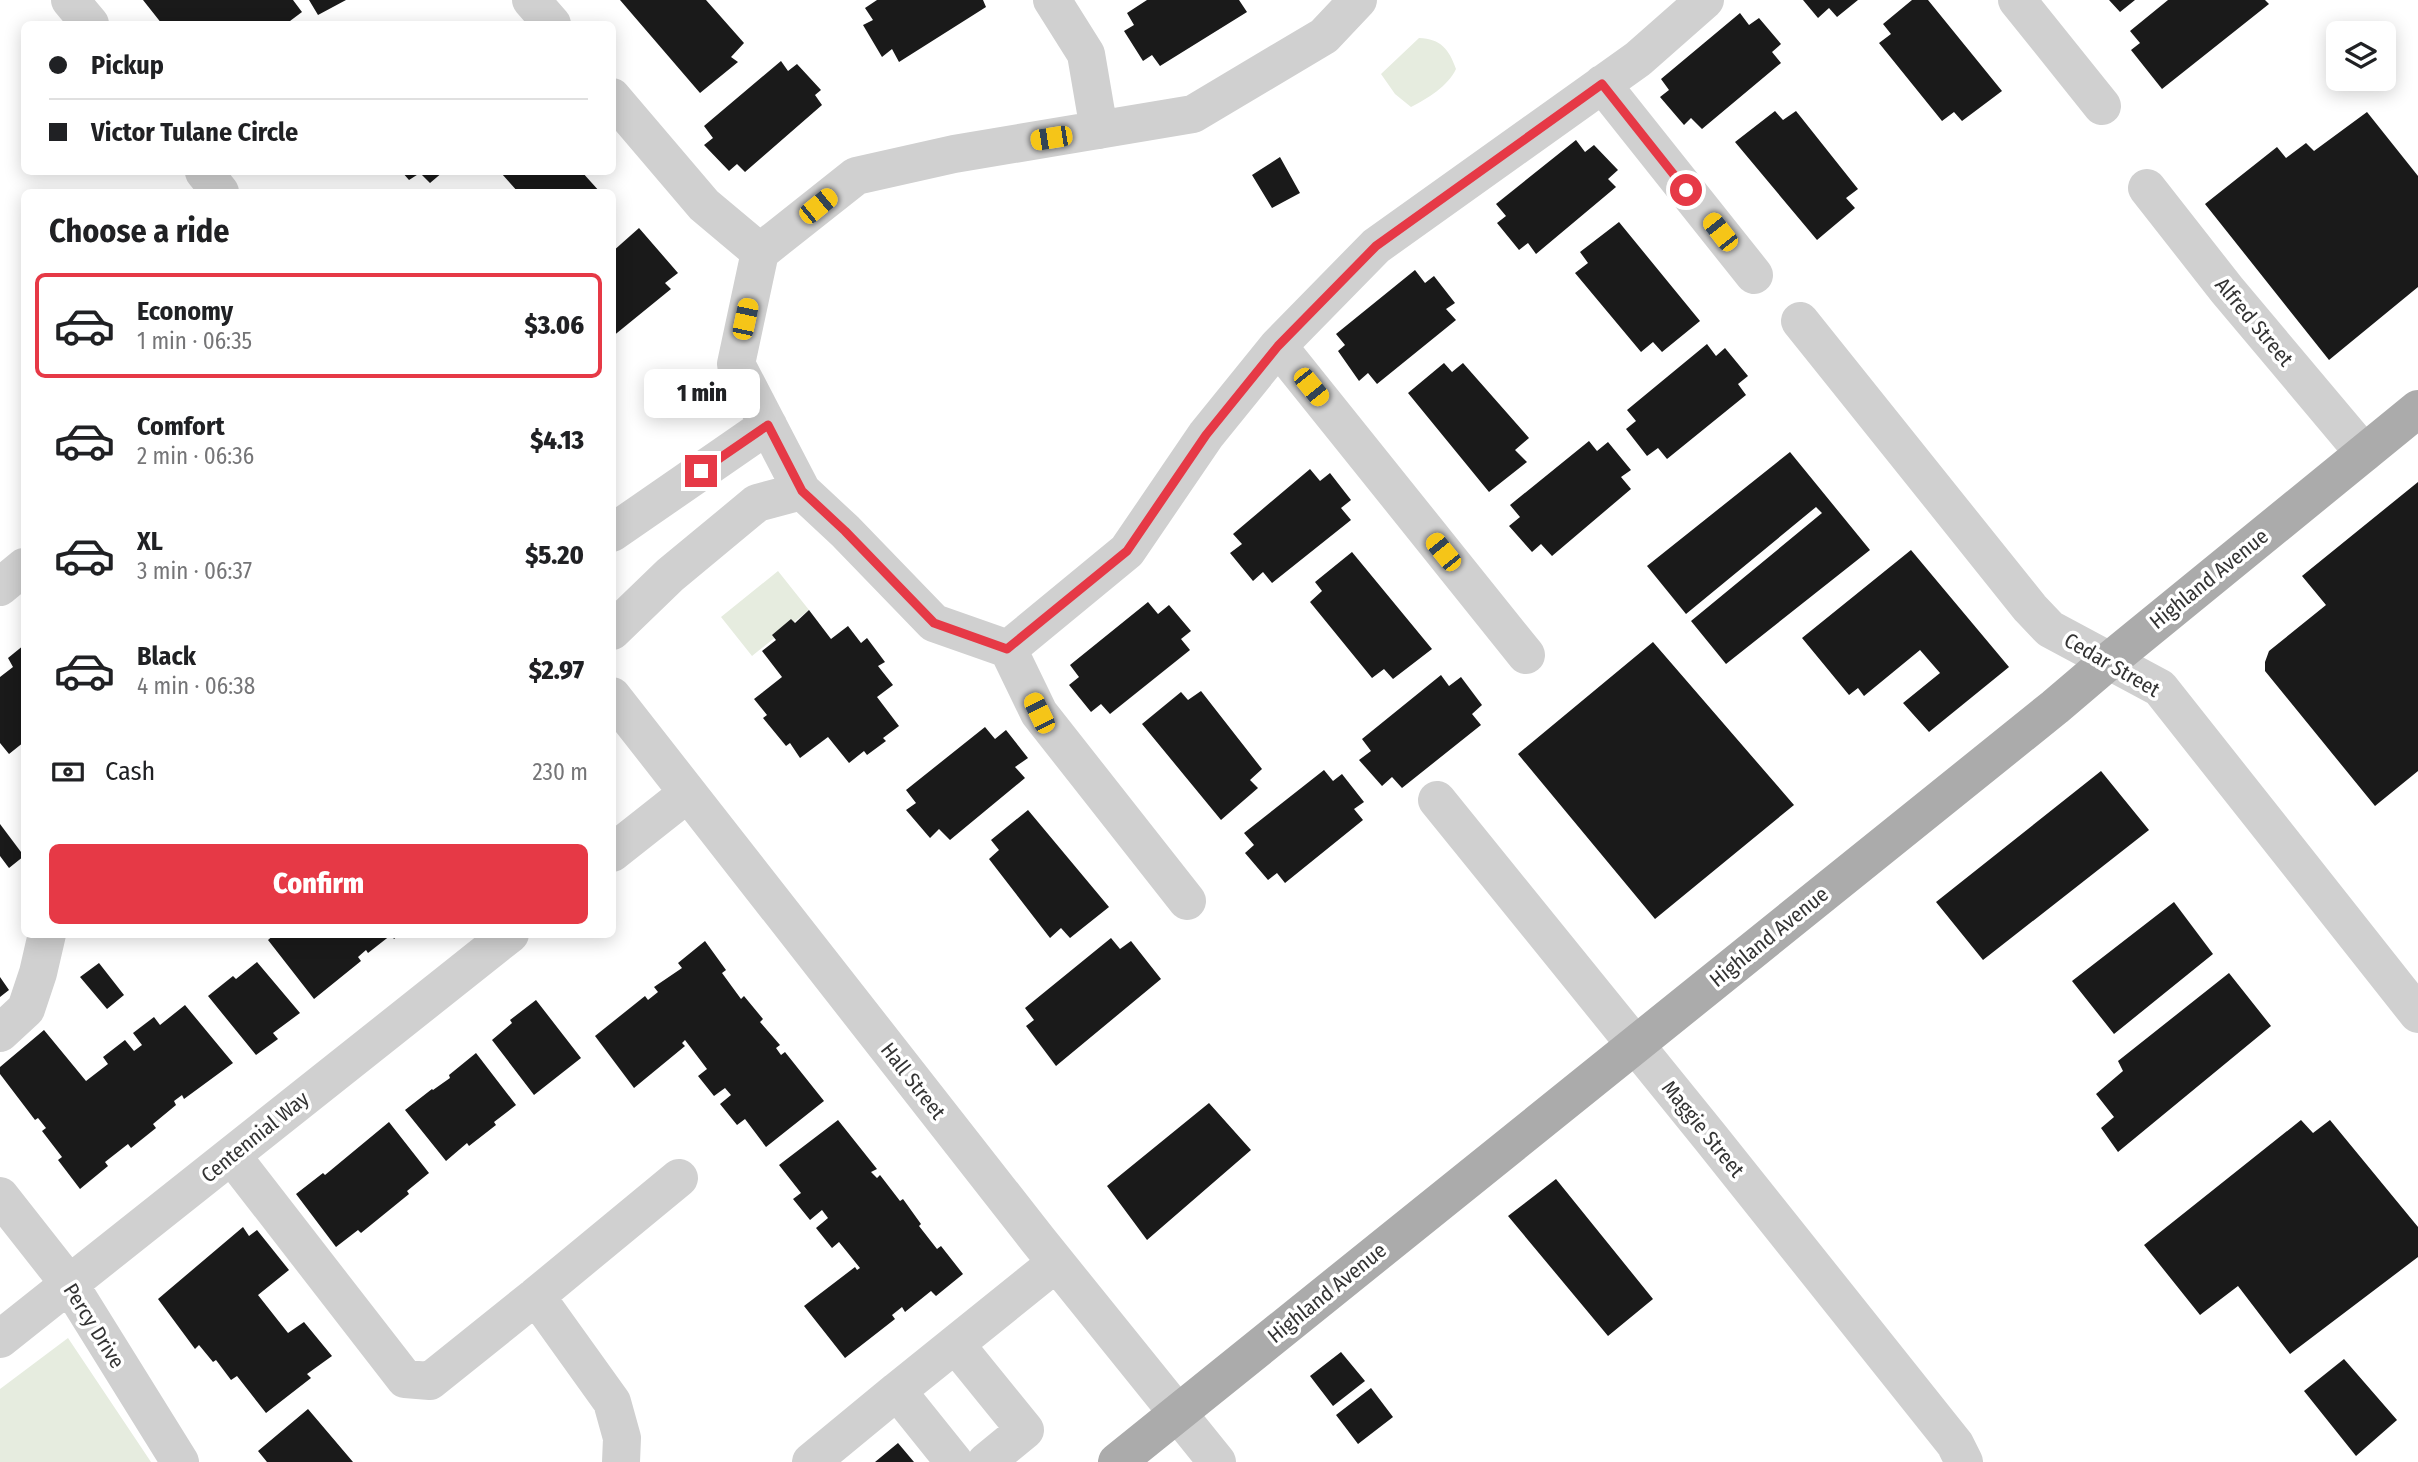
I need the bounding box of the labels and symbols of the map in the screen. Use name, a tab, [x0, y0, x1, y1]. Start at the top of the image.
car	[1029, 124, 1074, 152]
route start	[1670, 174, 1702, 206]
car	[796, 185, 841, 227]
car	[1699, 209, 1742, 255]
street label: Alfred Street	[2209, 272, 2299, 372]
car	[731, 296, 760, 342]
car	[1290, 364, 1333, 410]
callout: 1 min	[643, 370, 759, 419]
route end	[685, 455, 717, 487]
street label: Highland Avenue	[2144, 523, 2274, 635]
car	[1422, 529, 1465, 575]
street label: Cedar Street	[2060, 627, 2165, 703]
car	[1021, 690, 1058, 736]
street label: Highland Avenue	[1704, 881, 1834, 993]
street label: Hall Street	[875, 1037, 951, 1125]
street label: Maggie Street	[1656, 1075, 1750, 1183]
street label: Centennial Way	[196, 1085, 315, 1188]
street label: Highland Avenue	[1262, 1237, 1392, 1349]
street label: Percy Drive	[58, 1279, 130, 1373]

